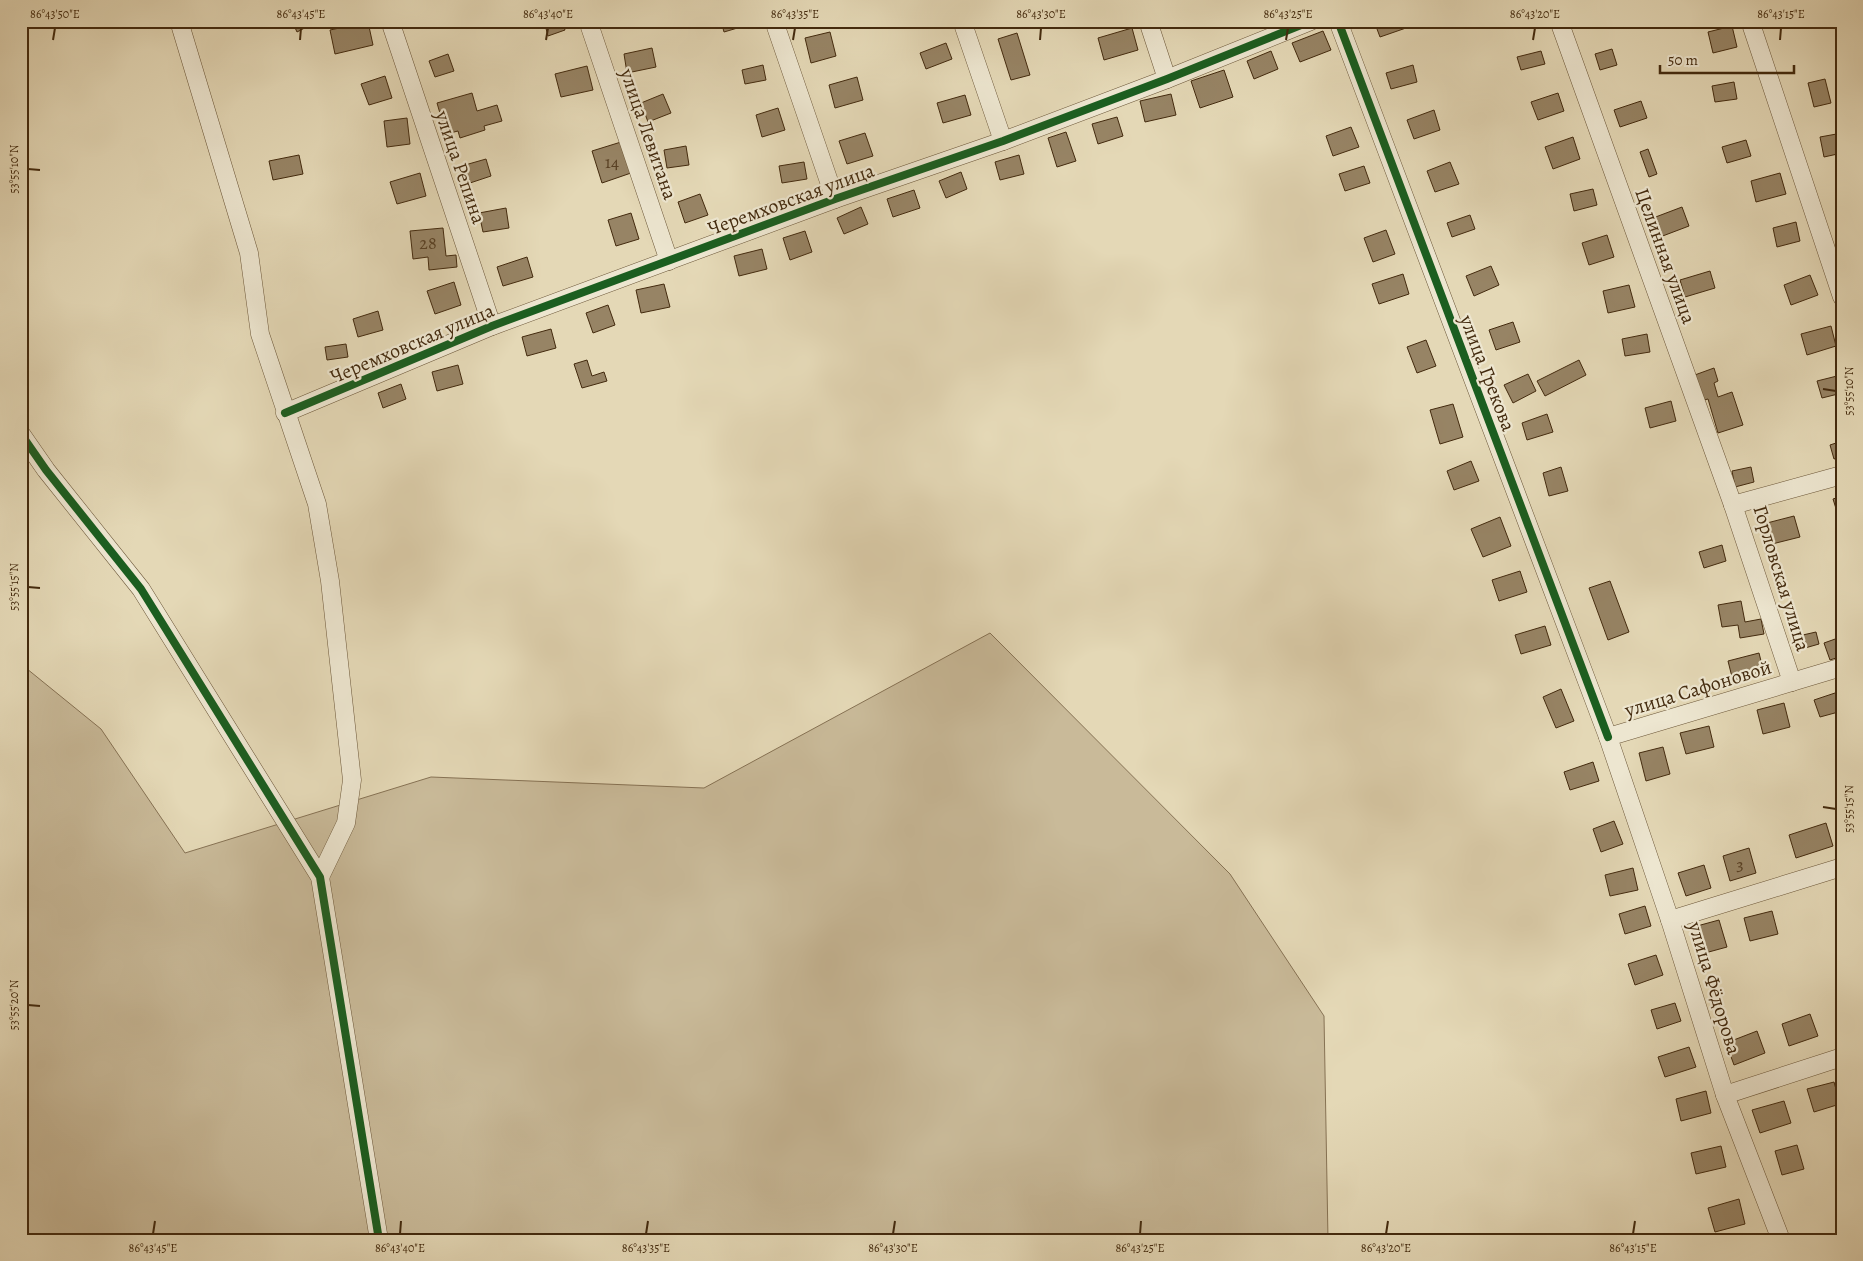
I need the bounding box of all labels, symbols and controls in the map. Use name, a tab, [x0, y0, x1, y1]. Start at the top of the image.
text: 86°43'50"E	[30, 6, 80, 22]
text: 86°43'45"E	[277, 6, 325, 22]
text: 86°43'40"E	[523, 6, 573, 22]
text: 86°43'35"E	[771, 6, 819, 22]
text: 86°43'30"E	[1016, 6, 1066, 22]
text: 86°43'25"E	[1263, 6, 1313, 22]
text: 86°43'20"E	[1510, 6, 1560, 22]
text: 86°43'15"E	[1757, 6, 1805, 22]
scale bar	[1660, 42, 1794, 74]
text: 50 m	[1668, 50, 1698, 70]
street label: улица Левитана	[613, 64, 684, 204]
street label: улица Репина	[428, 106, 493, 228]
text: 53°55'10"N	[6, 144, 22, 193]
house number: 14	[605, 150, 619, 174]
street label: Черемховская улица	[704, 157, 879, 242]
street label: Целинная улица	[1629, 185, 1703, 328]
house number: 28	[419, 231, 437, 255]
street label: Черемховская улица	[326, 296, 499, 390]
street label: улица Грекова	[1453, 310, 1522, 436]
text: 53°55'10"N	[1841, 366, 1857, 415]
street label: Горловская улица	[1747, 502, 1817, 655]
text: 53°55'15"N	[6, 563, 22, 611]
street label: улица Сафоновой	[1620, 653, 1775, 724]
text: 53°55'15"N	[1841, 785, 1857, 833]
house number: 3	[1736, 852, 1744, 876]
street label: улица Фёдорова	[1681, 917, 1748, 1059]
text: 53°55'20"N	[6, 979, 22, 1030]
text: 86°43'45"E	[129, 1240, 177, 1256]
text: 86°43'40"E	[375, 1240, 425, 1256]
text: 86°43'35"E	[622, 1240, 670, 1256]
text: 86°43'30"E	[868, 1240, 918, 1256]
text: 86°43'25"E	[1115, 1240, 1165, 1256]
text: 86°43'20"E	[1361, 1240, 1411, 1256]
text: 86°43'15"E	[1609, 1240, 1657, 1256]

